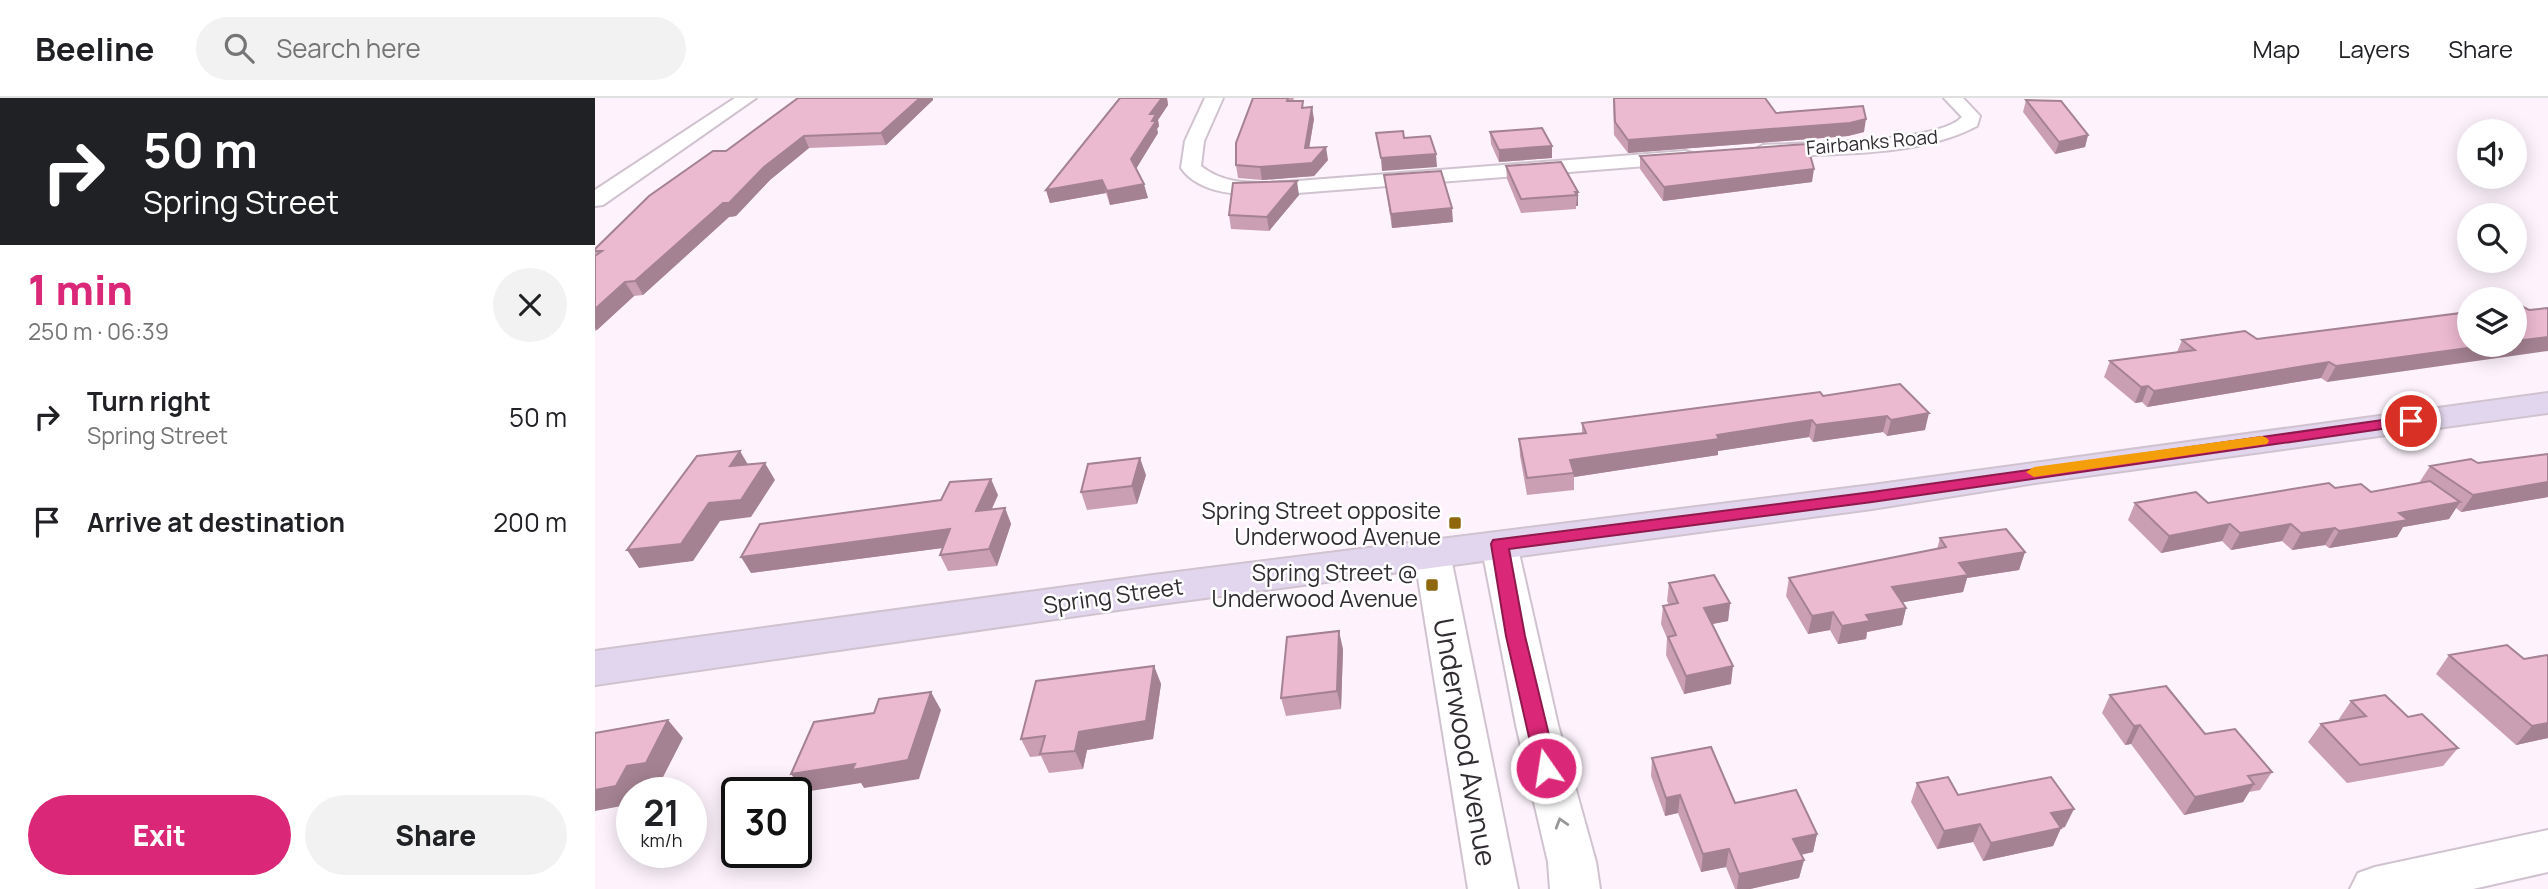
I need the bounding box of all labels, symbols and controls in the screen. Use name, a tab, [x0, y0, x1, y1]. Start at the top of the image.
search box	[196, 17, 686, 80]
text: Beeline	[35, 26, 154, 71]
icon: search	[220, 29, 258, 67]
text: Search here	[276, 30, 421, 66]
text: Map	[2253, 32, 2300, 65]
text: Layers	[2338, 32, 2410, 65]
text: Share	[2448, 32, 2513, 65]
text: 50 m	[143, 116, 258, 183]
map controls	[2457, 119, 2527, 357]
button: sound	[2457, 119, 2527, 189]
street label: Fairbanks Road	[1805, 123, 1939, 161]
icon: right	[28, 126, 119, 217]
text: Spring Street	[143, 180, 339, 224]
button: search	[2457, 203, 2527, 273]
text: 1 min	[28, 260, 133, 318]
button: close	[493, 268, 567, 342]
button: layers	[2457, 287, 2527, 357]
text: 250 m · 06:39	[28, 315, 169, 347]
text: Turn right	[87, 383, 211, 419]
pin	[2381, 391, 2441, 451]
icon: right	[28, 398, 66, 436]
text: 50 m	[509, 399, 567, 435]
icon: arrive	[2392, 402, 2430, 440]
text: Spring Street	[87, 419, 228, 451]
place label: Spring Street opposite Underwood Avenue	[1202, 494, 1441, 552]
icon: arrive	[28, 503, 66, 541]
text: Arrive at destination	[87, 504, 345, 540]
text: 200 m	[493, 504, 567, 540]
marker: Spring Street opposite Underwood Avenue	[1447, 515, 1463, 531]
place label: Spring Street @ Underwood Avenue	[1212, 556, 1418, 614]
street label: Spring Street	[1041, 569, 1185, 621]
marker: Spring Street @ Underwood Avenue	[1424, 577, 1440, 593]
street label: Underwood Avenue	[1425, 615, 1507, 869]
position arrow	[1509, 731, 1583, 805]
speed limit sign: 30	[721, 777, 812, 868]
text: 21	[643, 789, 680, 837]
button: Exit	[28, 795, 291, 875]
button: Share	[305, 795, 567, 875]
one-way arrow	[1555, 817, 1570, 829]
text: km/h	[641, 828, 682, 852]

